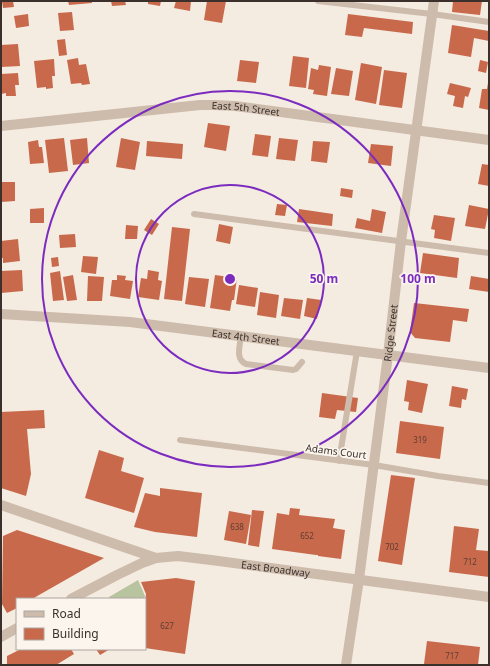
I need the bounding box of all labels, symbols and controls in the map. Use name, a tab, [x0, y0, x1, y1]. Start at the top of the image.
street label: East 5th Street	[211, 98, 281, 119]
text: 50 m	[310, 270, 338, 287]
text: 100 m	[400, 270, 436, 287]
centre of rings	[223, 272, 237, 286]
street label: Ridge Street	[380, 303, 401, 362]
street label: East 4th Street	[211, 326, 281, 348]
house number: 319	[413, 434, 427, 445]
street label: Adams Court	[305, 440, 368, 462]
house number: 638	[230, 521, 244, 532]
house number: 652	[300, 530, 314, 541]
house number: 702	[385, 541, 399, 552]
house number: 712	[463, 556, 477, 567]
street label: East Broadway	[240, 557, 312, 580]
legend	[16, 598, 146, 650]
text: Road	[52, 605, 81, 622]
house number: 627	[160, 620, 174, 631]
text: Building	[52, 625, 99, 642]
house number: 717	[445, 650, 459, 661]

